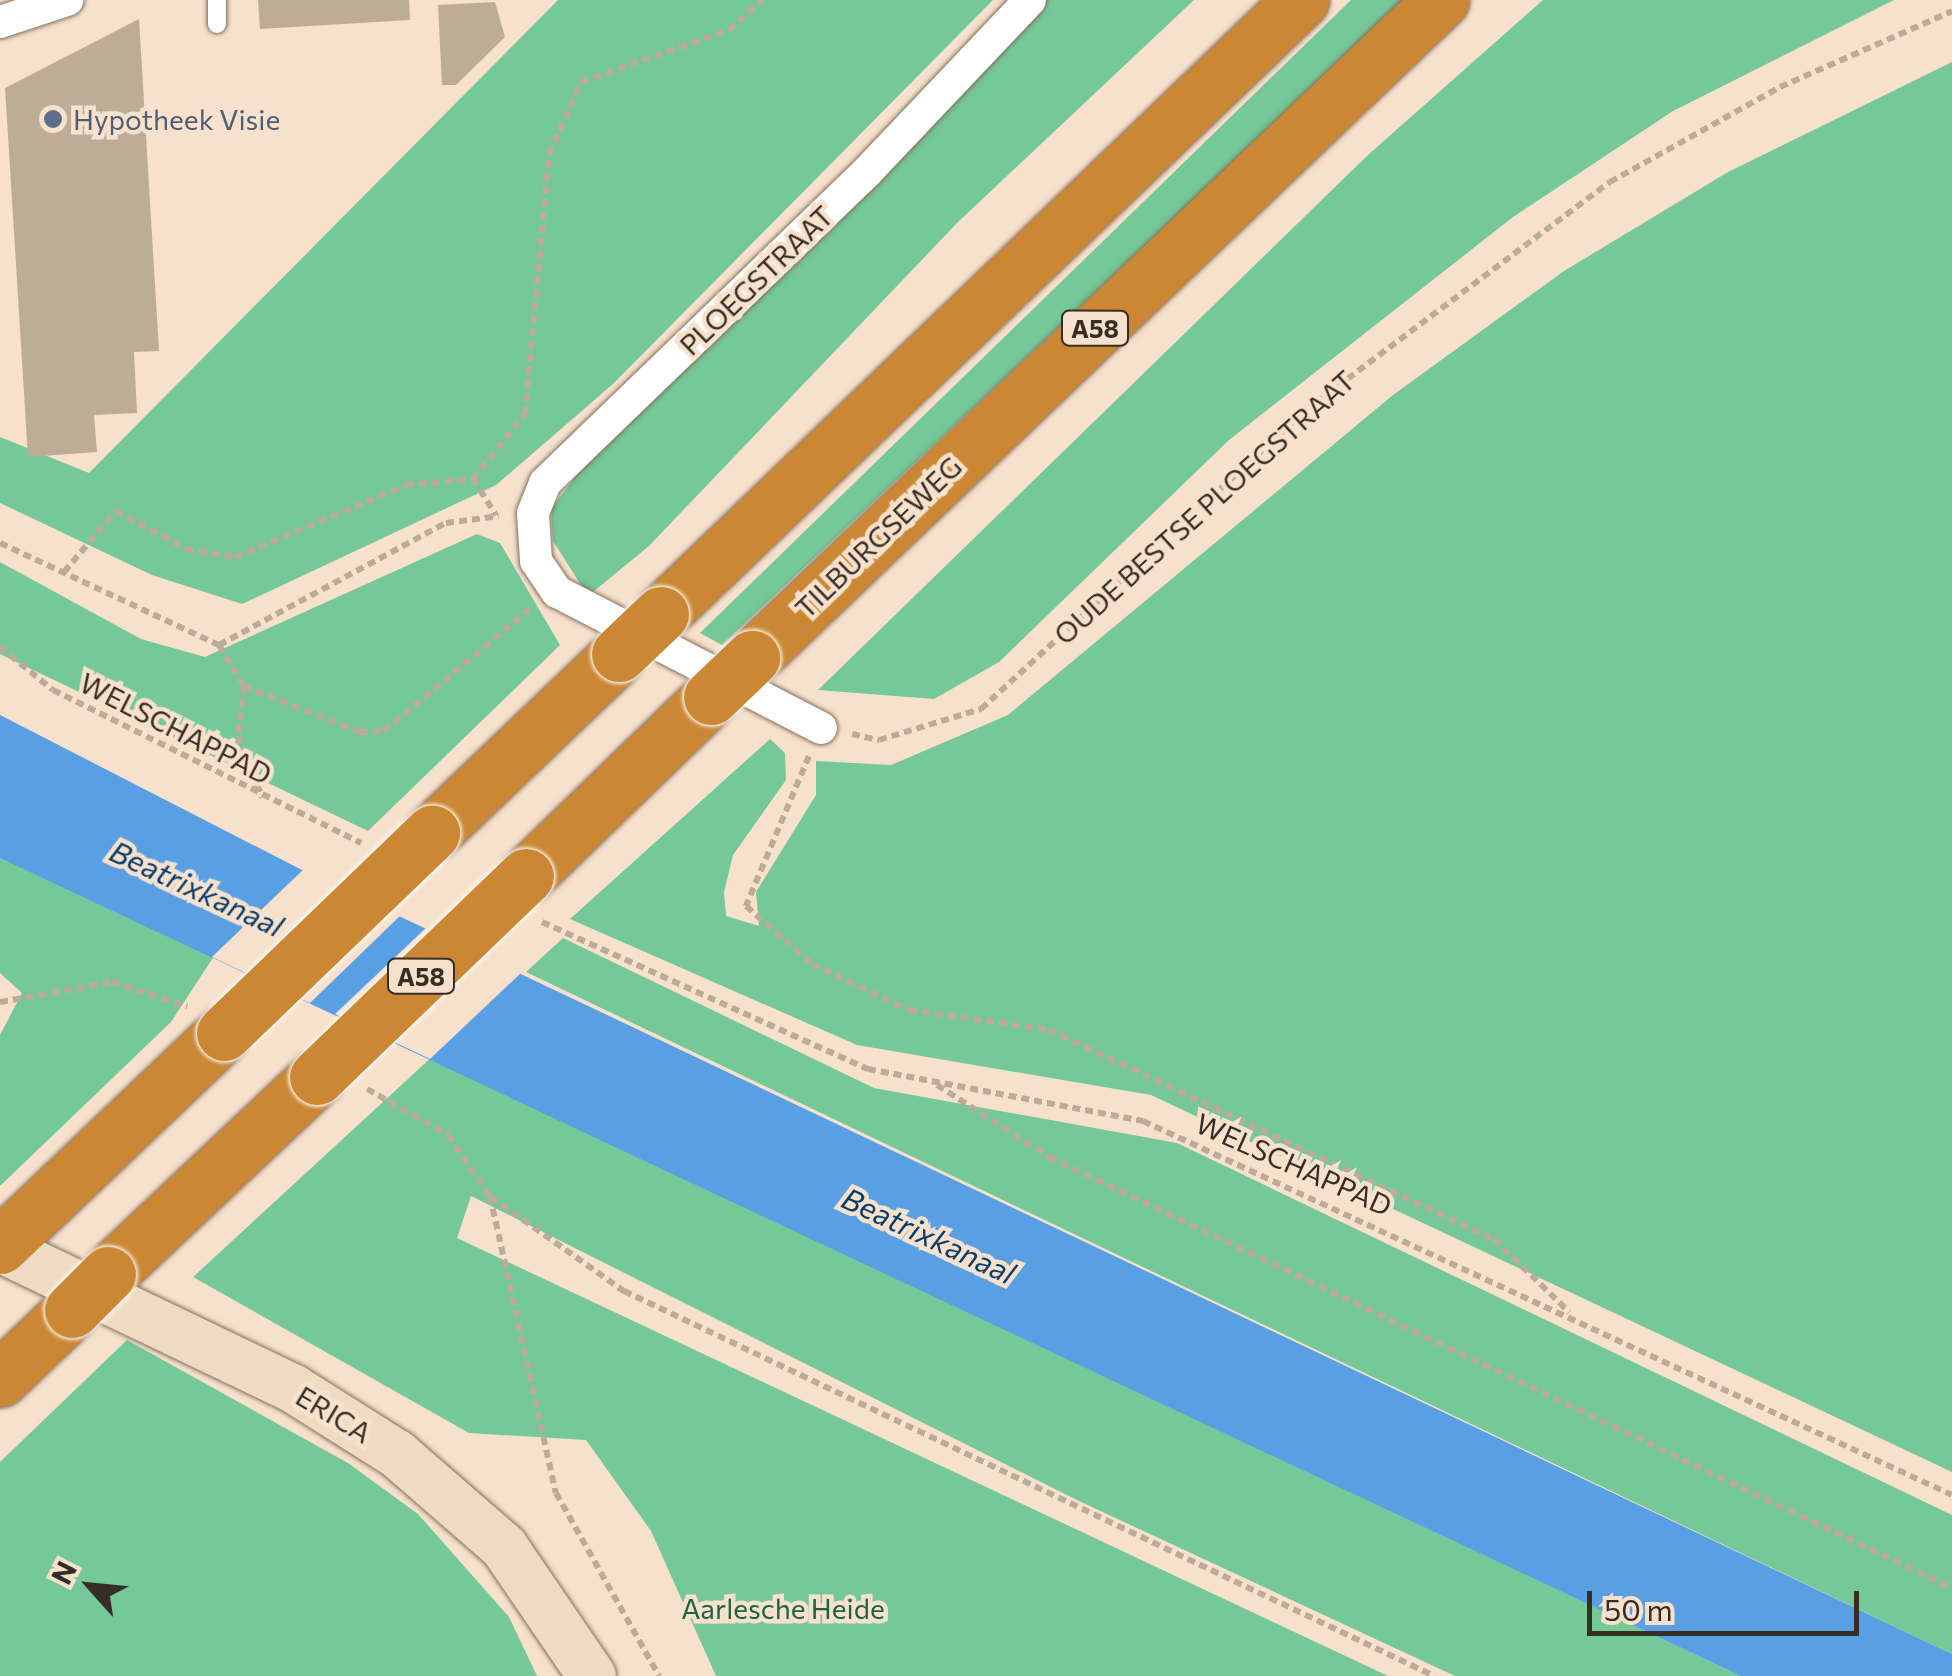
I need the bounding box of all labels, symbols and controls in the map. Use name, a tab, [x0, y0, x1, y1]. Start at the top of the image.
place label: Hypotheek Visie	[73, 102, 280, 136]
marker: Hypotheek Visie	[42, 108, 64, 130]
street label: PLOEGSTRAAT	[672, 198, 840, 362]
road number: A58	[1060, 308, 1130, 348]
street label: OUDE BESTSE PLOEGSTRAAT	[1047, 363, 1361, 651]
street label: TILBURGSEWEG	[788, 449, 968, 625]
street label: WELSCHAPPAD	[74, 665, 278, 791]
water label: Beatrixkanaal	[105, 832, 289, 944]
road number: A58	[386, 956, 456, 996]
street label: WELSCHAPPAD	[1191, 1106, 1397, 1222]
water label: Beatrixkanaal	[837, 1179, 1021, 1291]
street label: ERICA	[290, 1379, 378, 1449]
north arrow	[40, 1536, 140, 1636]
text: N	[43, 1555, 83, 1589]
scale bar	[1592, 1571, 1864, 1633]
text: 50 m	[1604, 1590, 1673, 1627]
park label: Aarlesche Heide	[681, 1591, 885, 1625]

